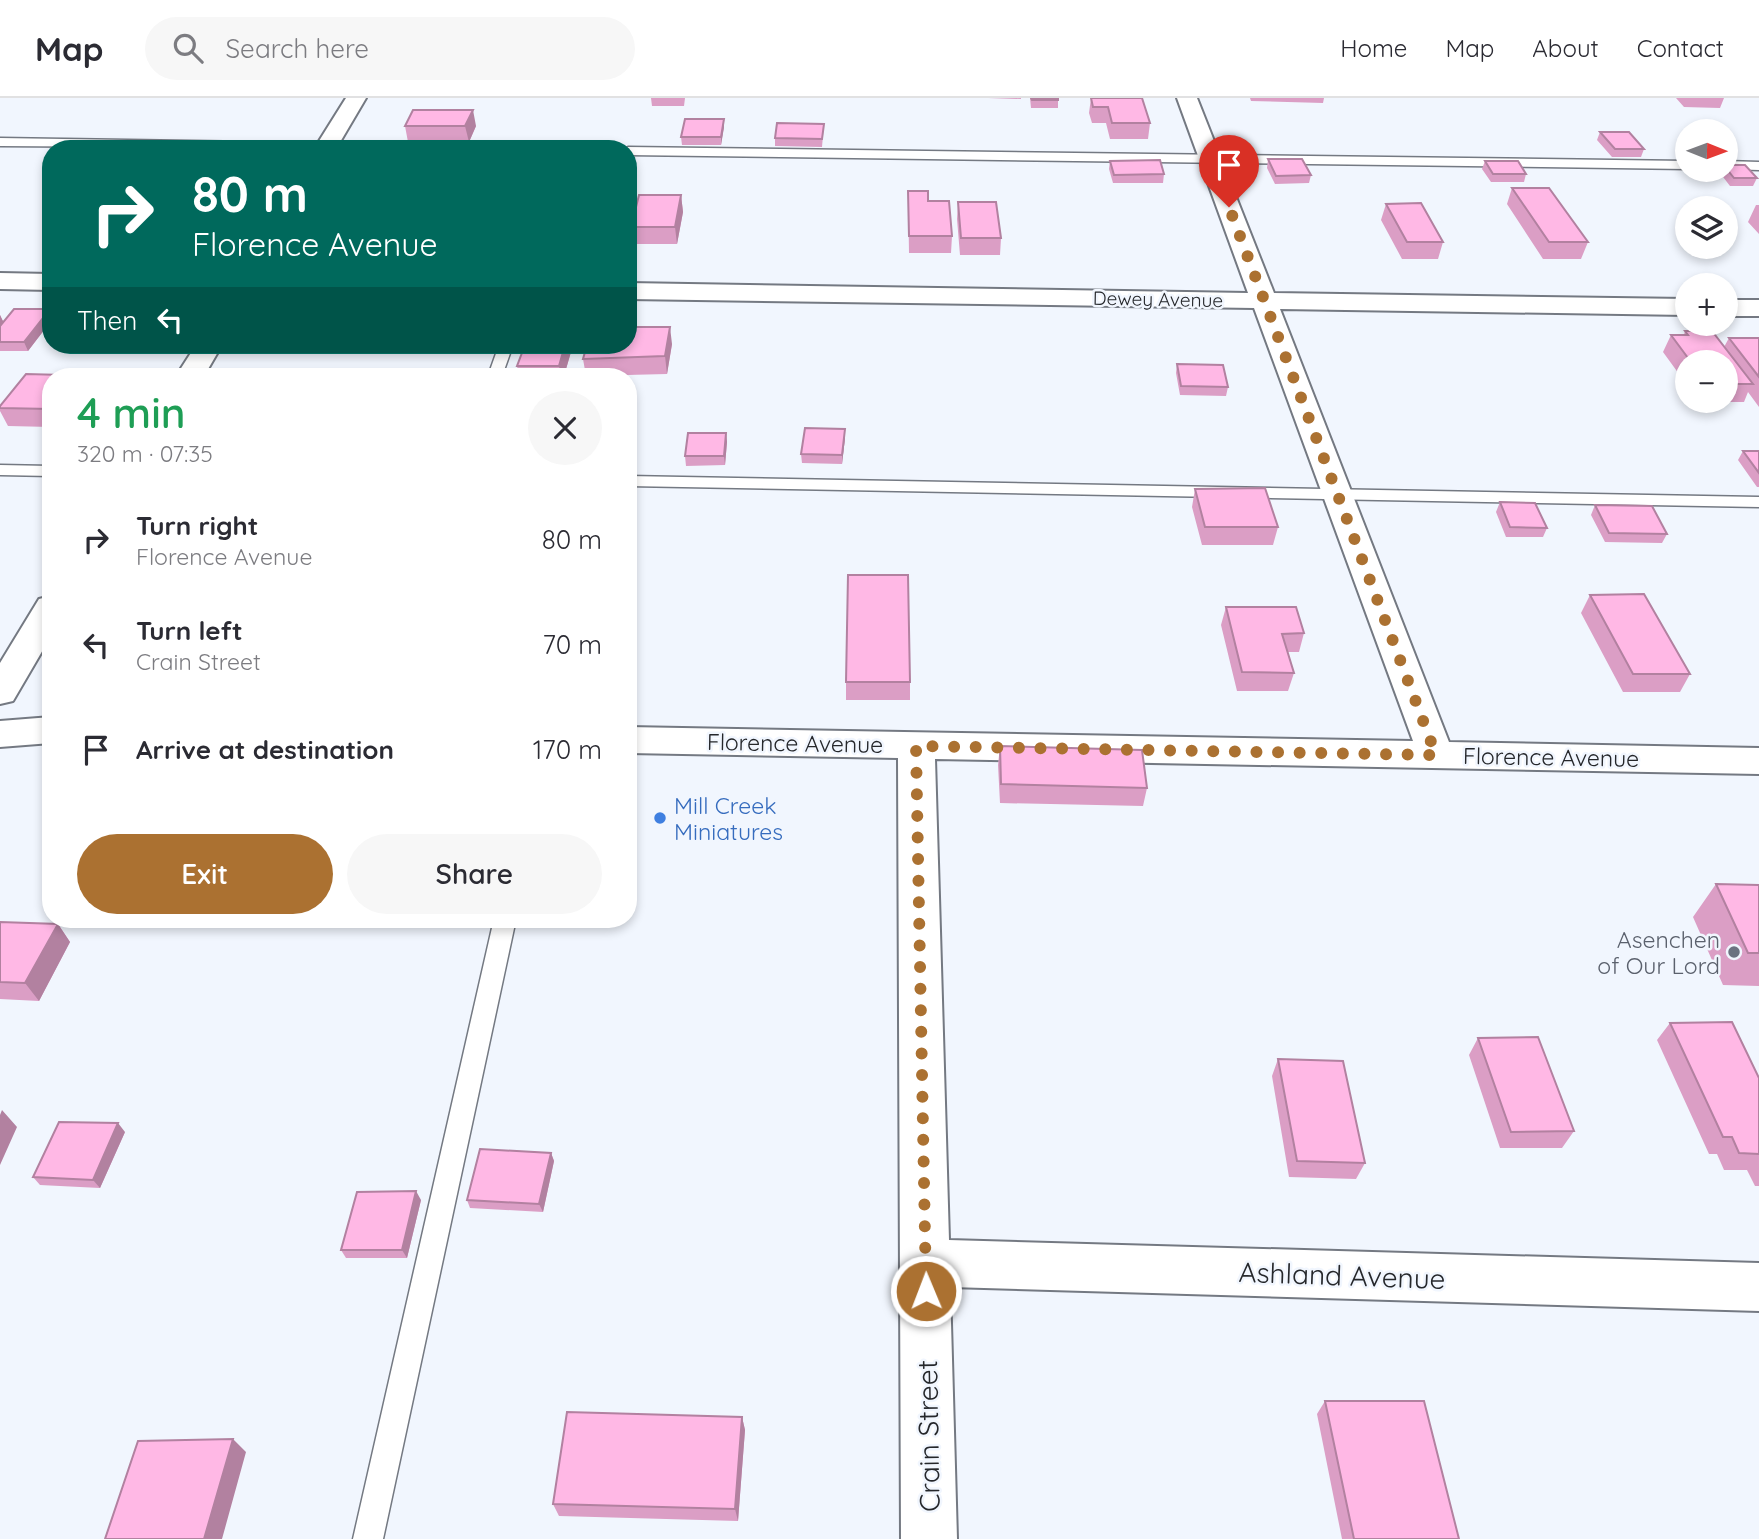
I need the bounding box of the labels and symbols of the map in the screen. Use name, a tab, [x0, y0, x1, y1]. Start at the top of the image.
north arrow	[1675, 119, 1738, 182]
pin	[1199, 135, 1259, 207]
street label: Dewey Avenue	[1093, 286, 1223, 312]
street label: Florence Avenue	[707, 727, 883, 759]
street label: Florence Avenue	[1463, 741, 1639, 773]
place label: Mill Creek Miniatures	[674, 791, 783, 846]
marker: Mill Creek Miniatures	[652, 810, 668, 826]
place label: Asenchen of Our Lord	[1597, 925, 1720, 980]
marker: Asenchen of Our Lord	[1726, 944, 1742, 960]
position arrow	[889, 1254, 963, 1328]
street label: Ashland Avenue	[1238, 1254, 1446, 1296]
street label: Crain Street	[909, 1360, 947, 1512]

